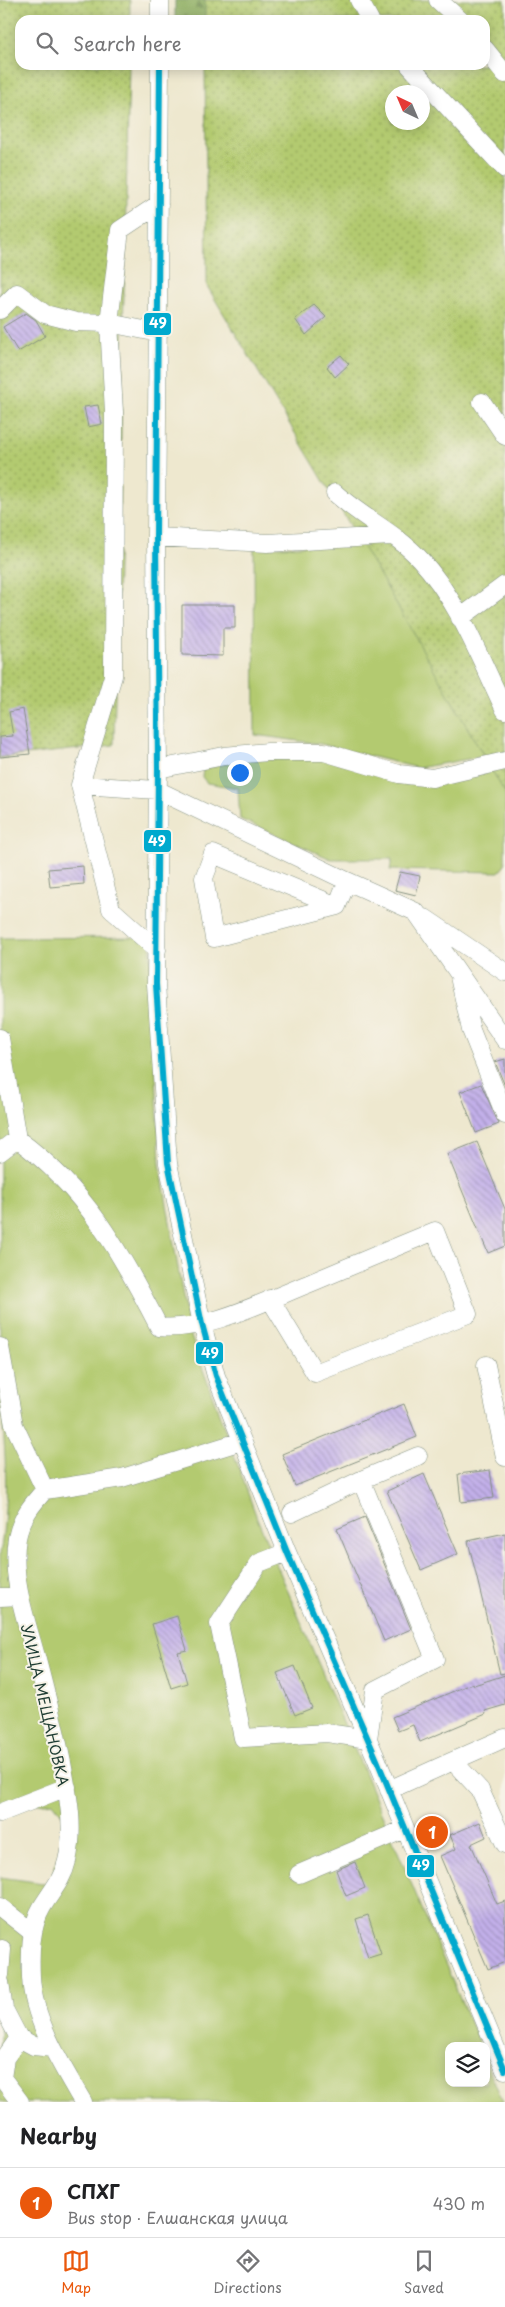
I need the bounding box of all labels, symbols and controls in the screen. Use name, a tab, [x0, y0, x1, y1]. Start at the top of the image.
search box	[15, 15, 490, 70]
icon: search	[33, 29, 61, 57]
text: Search here	[73, 29, 182, 57]
north arrow	[385, 85, 430, 130]
line badge: 49	[143, 312, 172, 336]
text: 49	[149, 312, 167, 333]
your location	[227, 760, 253, 786]
line badge: 49	[143, 829, 172, 853]
text: 49	[148, 830, 166, 851]
line badge: 49	[195, 1341, 224, 1365]
text: 49	[201, 1342, 219, 1363]
street label: УЛИЦА МЕЩАНОВКА	[16, 1622, 76, 1788]
pin: 1	[416, 1813, 448, 1851]
line badge: 49	[406, 1854, 435, 1878]
text: 49	[412, 1854, 430, 1875]
map controls	[445, 2042, 490, 2087]
button: layers	[445, 2042, 490, 2087]
text: Nearby	[20, 2119, 97, 2151]
text: СПХГ	[67, 2177, 120, 2205]
text: 1	[32, 2191, 40, 2215]
text: 430 m	[433, 2191, 485, 2215]
text: Bus stop · Елшанская улица	[67, 2205, 288, 2229]
tab: Map	[61, 2247, 91, 2298]
tab: Directions	[214, 2247, 282, 2298]
tab: Saved	[404, 2247, 444, 2298]

